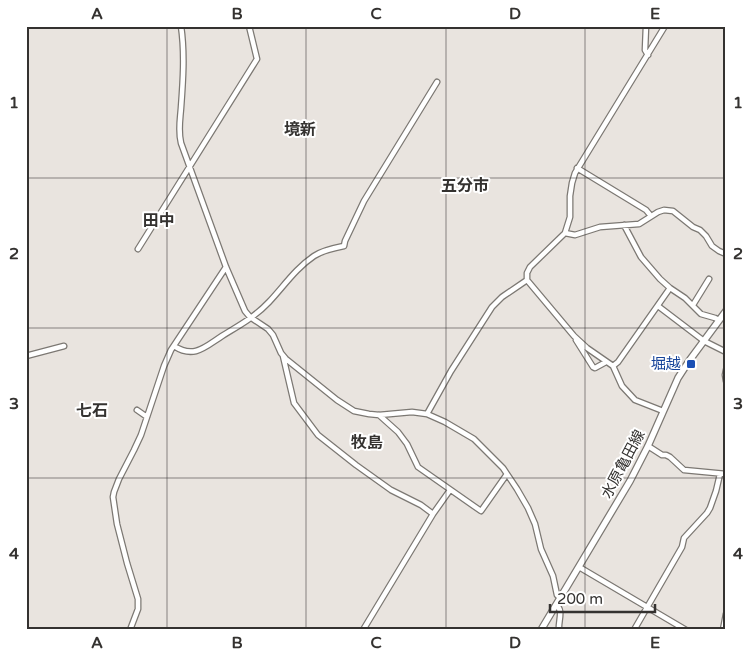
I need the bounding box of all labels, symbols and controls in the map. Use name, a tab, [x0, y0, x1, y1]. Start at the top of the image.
text: A	[91, 4, 103, 24]
text: B	[231, 4, 243, 24]
text: C	[370, 4, 382, 24]
text: D	[509, 4, 521, 24]
text: E	[650, 4, 660, 24]
text: 1	[9, 93, 19, 113]
text: 1	[733, 93, 743, 113]
district label: 境新	[284, 120, 316, 140]
district label: 五分市	[441, 176, 489, 196]
district label: 田中	[143, 211, 175, 231]
text: 2	[9, 244, 19, 264]
text: 2	[733, 244, 743, 264]
place label: 堀越	[651, 355, 681, 373]
marker: 堀越	[685, 358, 697, 370]
text: 3	[9, 394, 19, 414]
text: 3	[733, 394, 743, 414]
district label: 七石	[76, 401, 108, 421]
street label: 水原亀田線	[597, 427, 649, 501]
district label: 牧島	[351, 433, 383, 453]
text: 4	[9, 544, 19, 564]
text: 4	[733, 544, 743, 564]
scale bar	[550, 581, 654, 613]
text: 200 m	[557, 590, 603, 608]
text: A	[91, 633, 103, 653]
text: B	[231, 633, 243, 653]
text: C	[370, 633, 382, 653]
text: D	[509, 633, 521, 653]
text: E	[650, 633, 660, 653]

